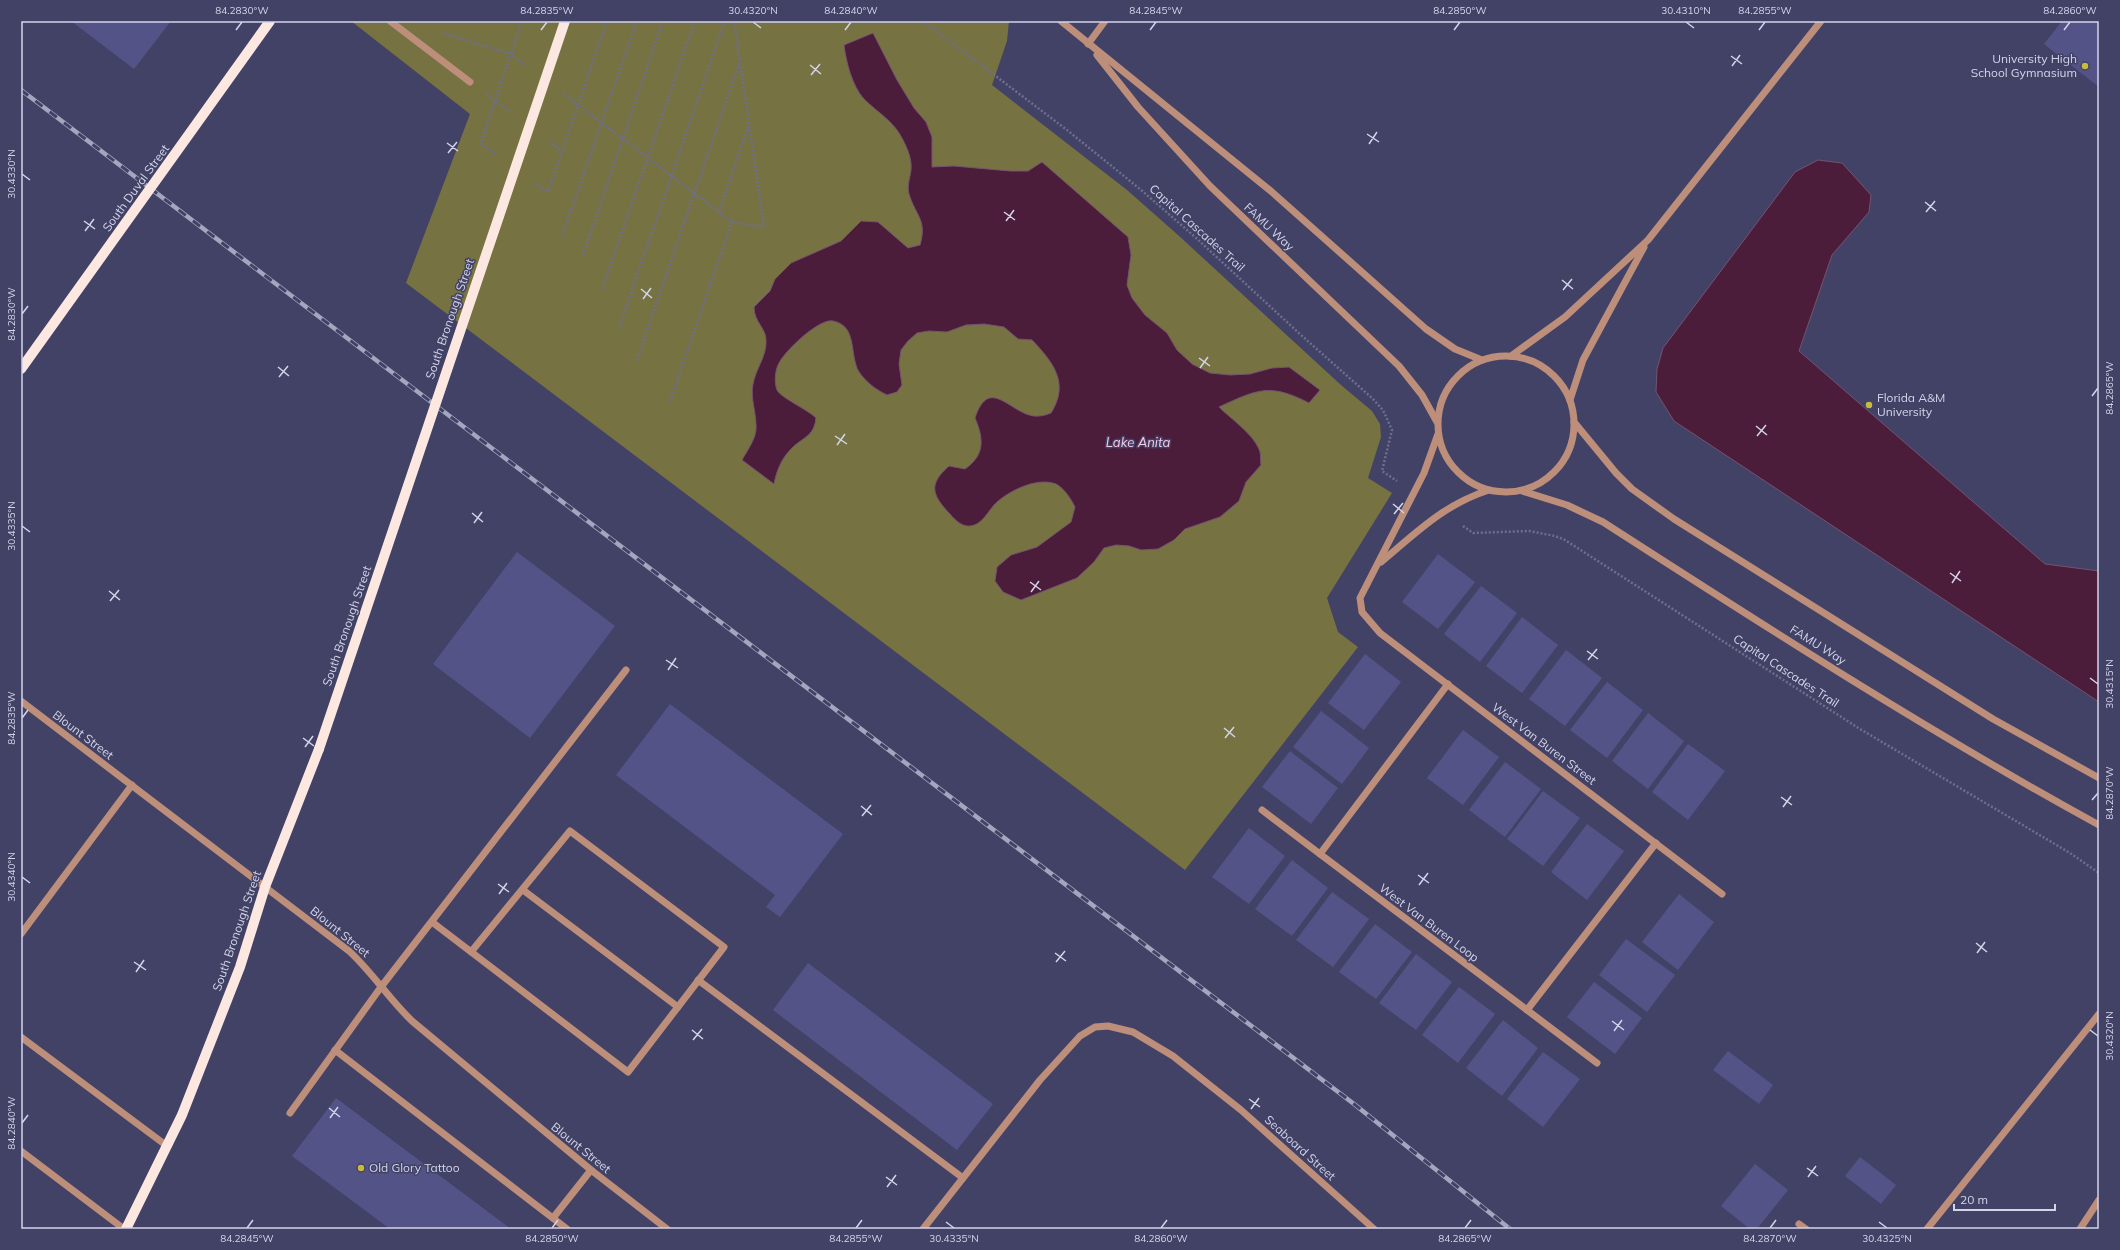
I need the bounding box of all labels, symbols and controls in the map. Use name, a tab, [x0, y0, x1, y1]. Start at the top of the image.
text: 84.2830°W	[215, 4, 269, 17]
text: 84.2835°W	[520, 4, 574, 17]
text: 30.4320°N	[728, 4, 778, 17]
text: 84.2840°W	[824, 4, 878, 17]
text: 84.2845°W	[1129, 4, 1183, 17]
text: 84.2850°W	[1433, 4, 1487, 17]
text: 30.4310°N	[1661, 4, 1711, 17]
text: 84.2855°W	[1738, 4, 1792, 17]
text: 84.2860°W	[2043, 4, 2097, 17]
place label: University High School Gymnasium	[1971, 51, 2077, 80]
marker: University High School Gymnasium	[2080, 61, 2090, 71]
street label: South Duval Street	[99, 141, 172, 234]
text: 30.4330°N	[5, 149, 18, 199]
street label: Capital Cascades Trail	[1147, 181, 1248, 274]
street label: FAMU Way	[1241, 200, 1298, 254]
street label: South Bronough Street	[422, 257, 477, 381]
text: 84.2830°W	[5, 287, 18, 341]
text: 84.2865°W	[2103, 361, 2116, 415]
place label: Florida A&M University	[1877, 390, 1945, 419]
marker: Florida A&M University	[1864, 400, 1874, 410]
water label: Lake Anita	[1106, 434, 1170, 450]
text: 30.4335°N	[5, 501, 18, 551]
street label: South Bronough Street	[319, 564, 374, 688]
street label: FAMU Way	[1787, 621, 1850, 668]
street label: Capital Cascades Trail	[1730, 631, 1842, 710]
text: 30.4315°N	[2103, 659, 2116, 709]
text: 84.2835°W	[5, 691, 18, 745]
street label: West Van Buren Street	[1489, 699, 1599, 788]
street label: Blount Street	[50, 707, 117, 762]
text: 84.2870°W	[2103, 766, 2116, 820]
text: 30.4340°N	[5, 852, 18, 902]
street label: South Bronough Street	[209, 869, 264, 993]
street label: West Van Buren Loop	[1377, 880, 1482, 965]
street label: Blount Street	[307, 903, 373, 960]
text: 30.4320°N	[2103, 1011, 2116, 1061]
text: 84.2840°W	[5, 1096, 18, 1150]
street label: Seaboard Street	[1262, 1112, 1339, 1183]
street label: Blount Street	[548, 1119, 614, 1176]
place label: Old Glory Tattoo	[369, 1160, 460, 1175]
marker: Old Glory Tattoo	[356, 1163, 366, 1173]
scale bar	[1954, 1186, 2055, 1212]
text: 20 m	[1960, 1192, 1988, 1207]
text: 84.2845°W	[220, 1232, 274, 1245]
text: 84.2850°W	[525, 1232, 579, 1245]
text: 84.2855°W	[829, 1232, 883, 1245]
text: 30.4335°N	[929, 1232, 979, 1245]
text: 84.2860°W	[1134, 1232, 1188, 1245]
text: 84.2865°W	[1438, 1232, 1492, 1245]
text: 84.2870°W	[1743, 1232, 1797, 1245]
text: 30.4325°N	[1862, 1232, 1912, 1245]

